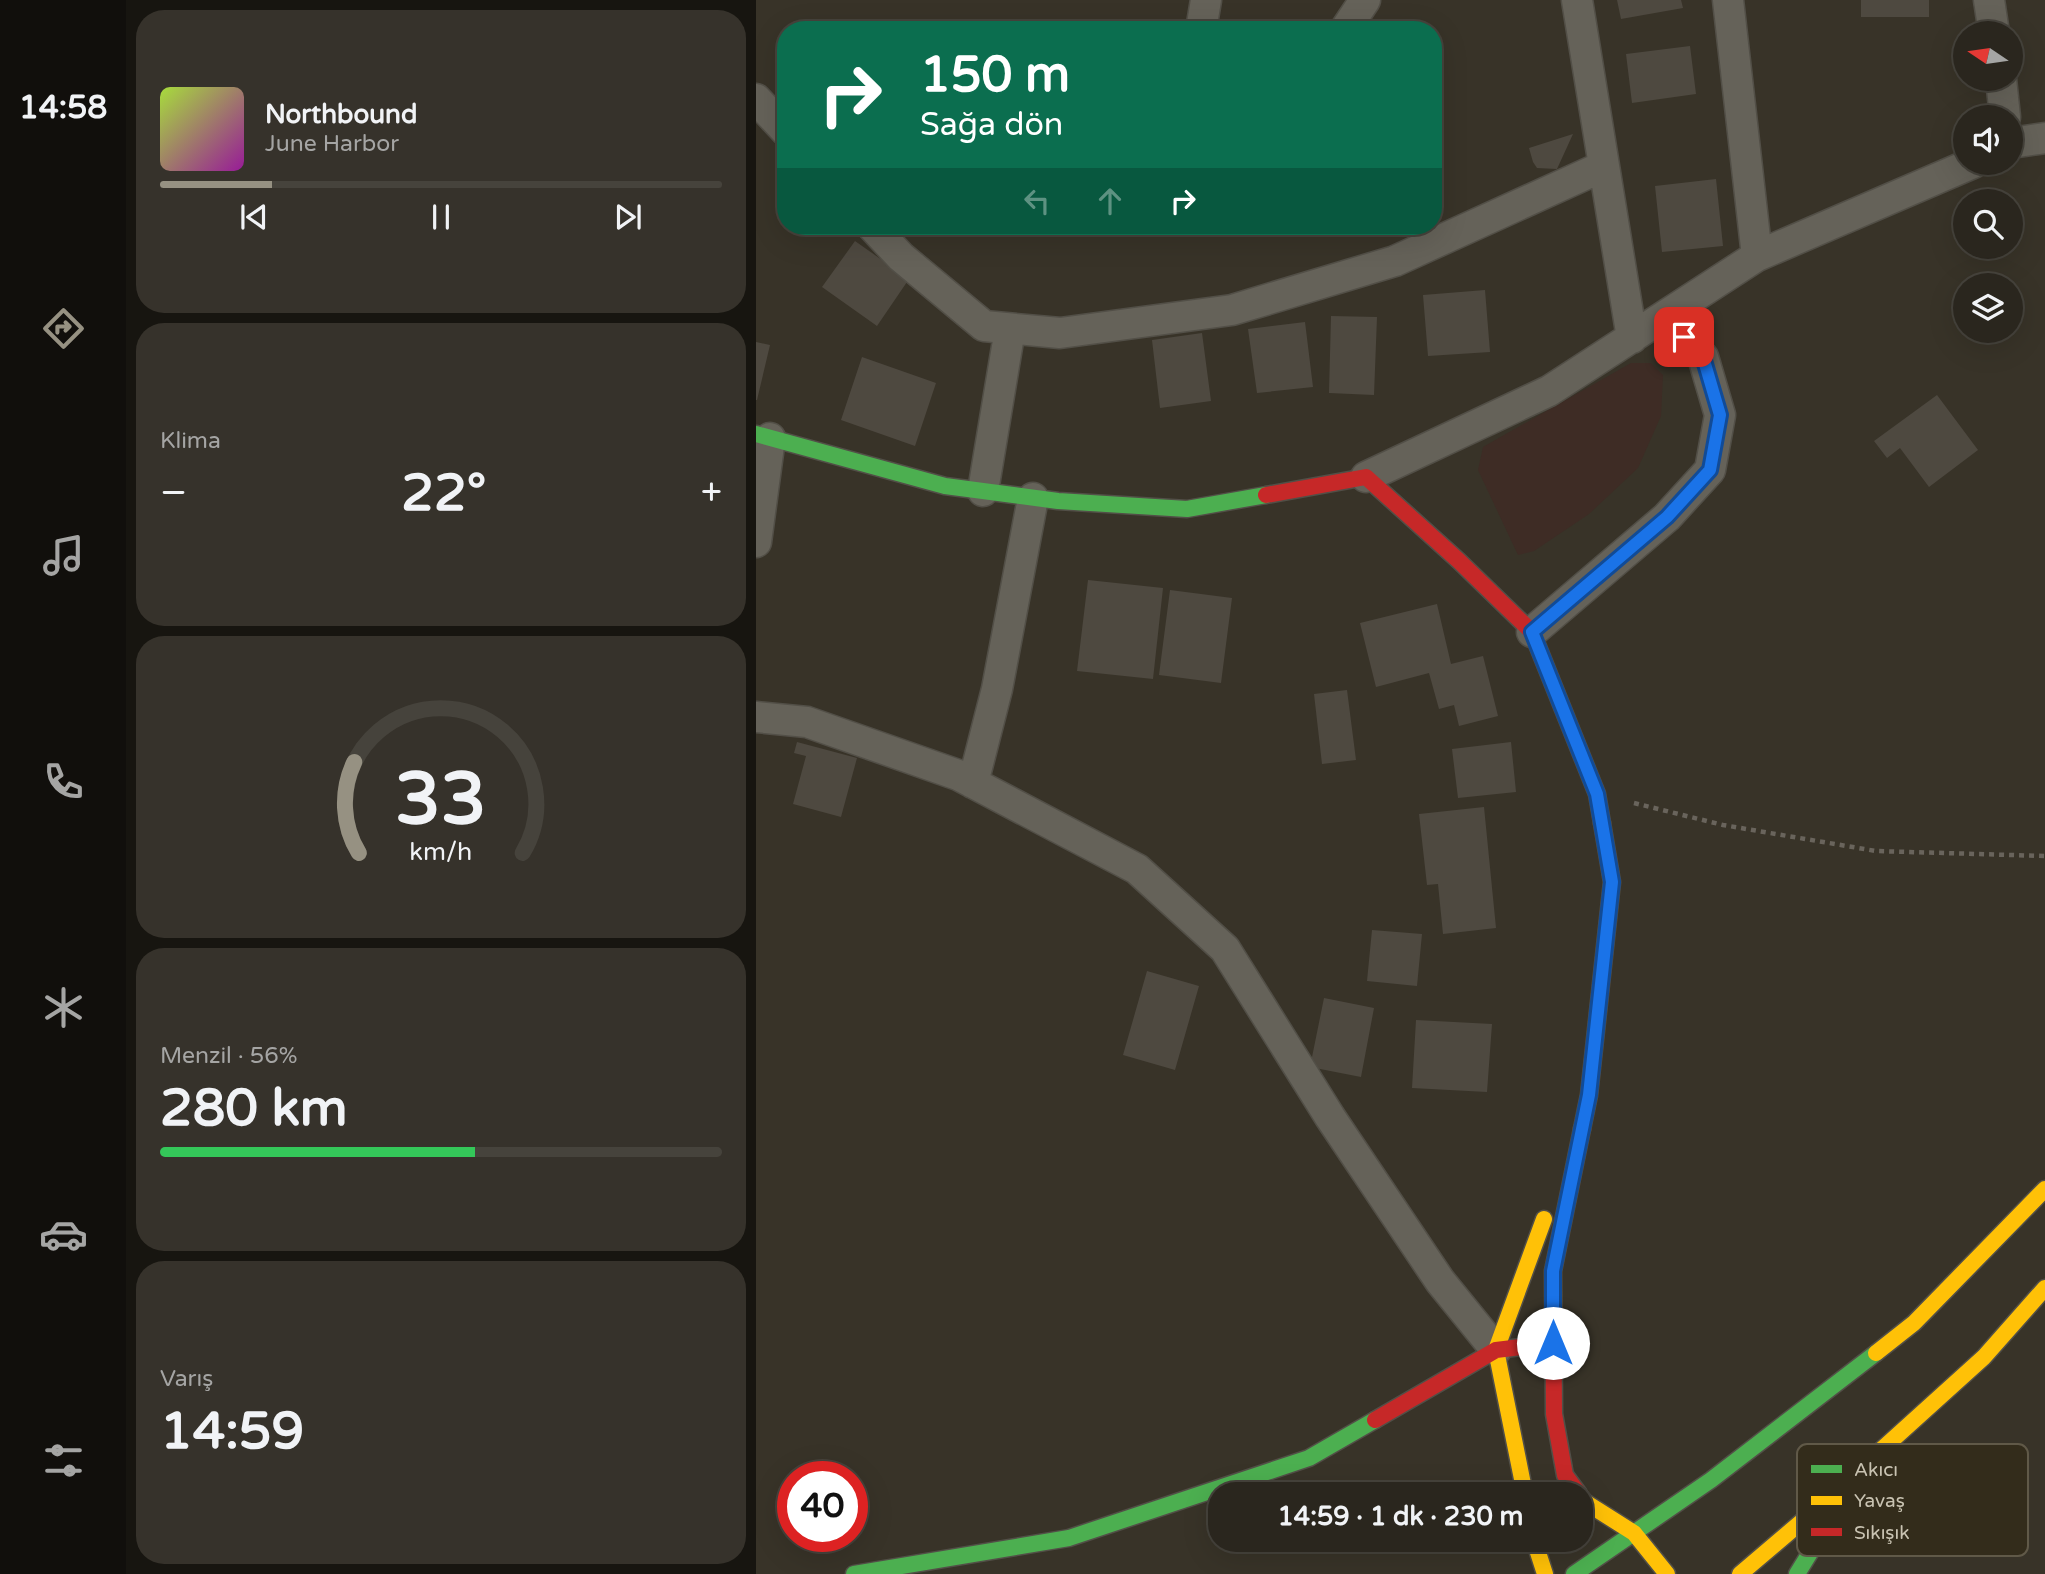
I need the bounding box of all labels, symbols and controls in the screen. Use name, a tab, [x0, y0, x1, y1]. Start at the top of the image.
north arrow	[1953, 21, 2023, 91]
map controls	[1953, 21, 2023, 343]
text: 150 m	[920, 46, 1070, 105]
icon: right	[805, 49, 896, 140]
text: 14:58	[19, 89, 107, 127]
text: Northbound	[265, 99, 417, 130]
button: sound	[1953, 105, 2023, 175]
text: Sağa dön	[920, 106, 1063, 144]
text: June Harbor	[265, 130, 399, 158]
icon: left	[1018, 182, 1056, 220]
icon: ahead	[1091, 182, 1129, 220]
icon: right	[1164, 182, 1202, 220]
button: search	[1953, 189, 2023, 259]
icon: previous	[235, 198, 273, 236]
icon: pause	[422, 198, 460, 236]
icon: next	[609, 198, 647, 236]
button: layers	[1953, 273, 2023, 343]
icon: directions	[39, 304, 88, 353]
pin	[1654, 307, 1714, 367]
icon: arrive	[1665, 318, 1703, 356]
text: Klima	[160, 427, 221, 455]
text: 22°	[401, 462, 486, 525]
text: −	[160, 470, 187, 516]
text: +	[701, 470, 722, 516]
icon: music	[39, 531, 88, 580]
text: 33	[395, 756, 487, 844]
icon: phone	[39, 757, 88, 806]
text: km/h	[410, 837, 472, 867]
icon: climate	[39, 983, 88, 1032]
text: Menzil · 56%	[160, 1042, 297, 1070]
text: 280 km	[160, 1077, 348, 1140]
icon: car	[39, 1210, 88, 1259]
position arrow	[1516, 1306, 1590, 1380]
text: Varış	[160, 1365, 213, 1393]
text: 14:59	[160, 1400, 304, 1463]
icon: filters	[39, 1436, 88, 1485]
legend	[1797, 1444, 2028, 1556]
text: Akıcı	[1854, 1459, 1898, 1481]
speed limit sign: 40	[777, 1461, 868, 1552]
text: Yavaş	[1854, 1490, 1905, 1512]
text: 14:59 · 1 dk · 230 m	[1278, 1501, 1523, 1532]
text: Sıkışık	[1854, 1522, 1910, 1544]

